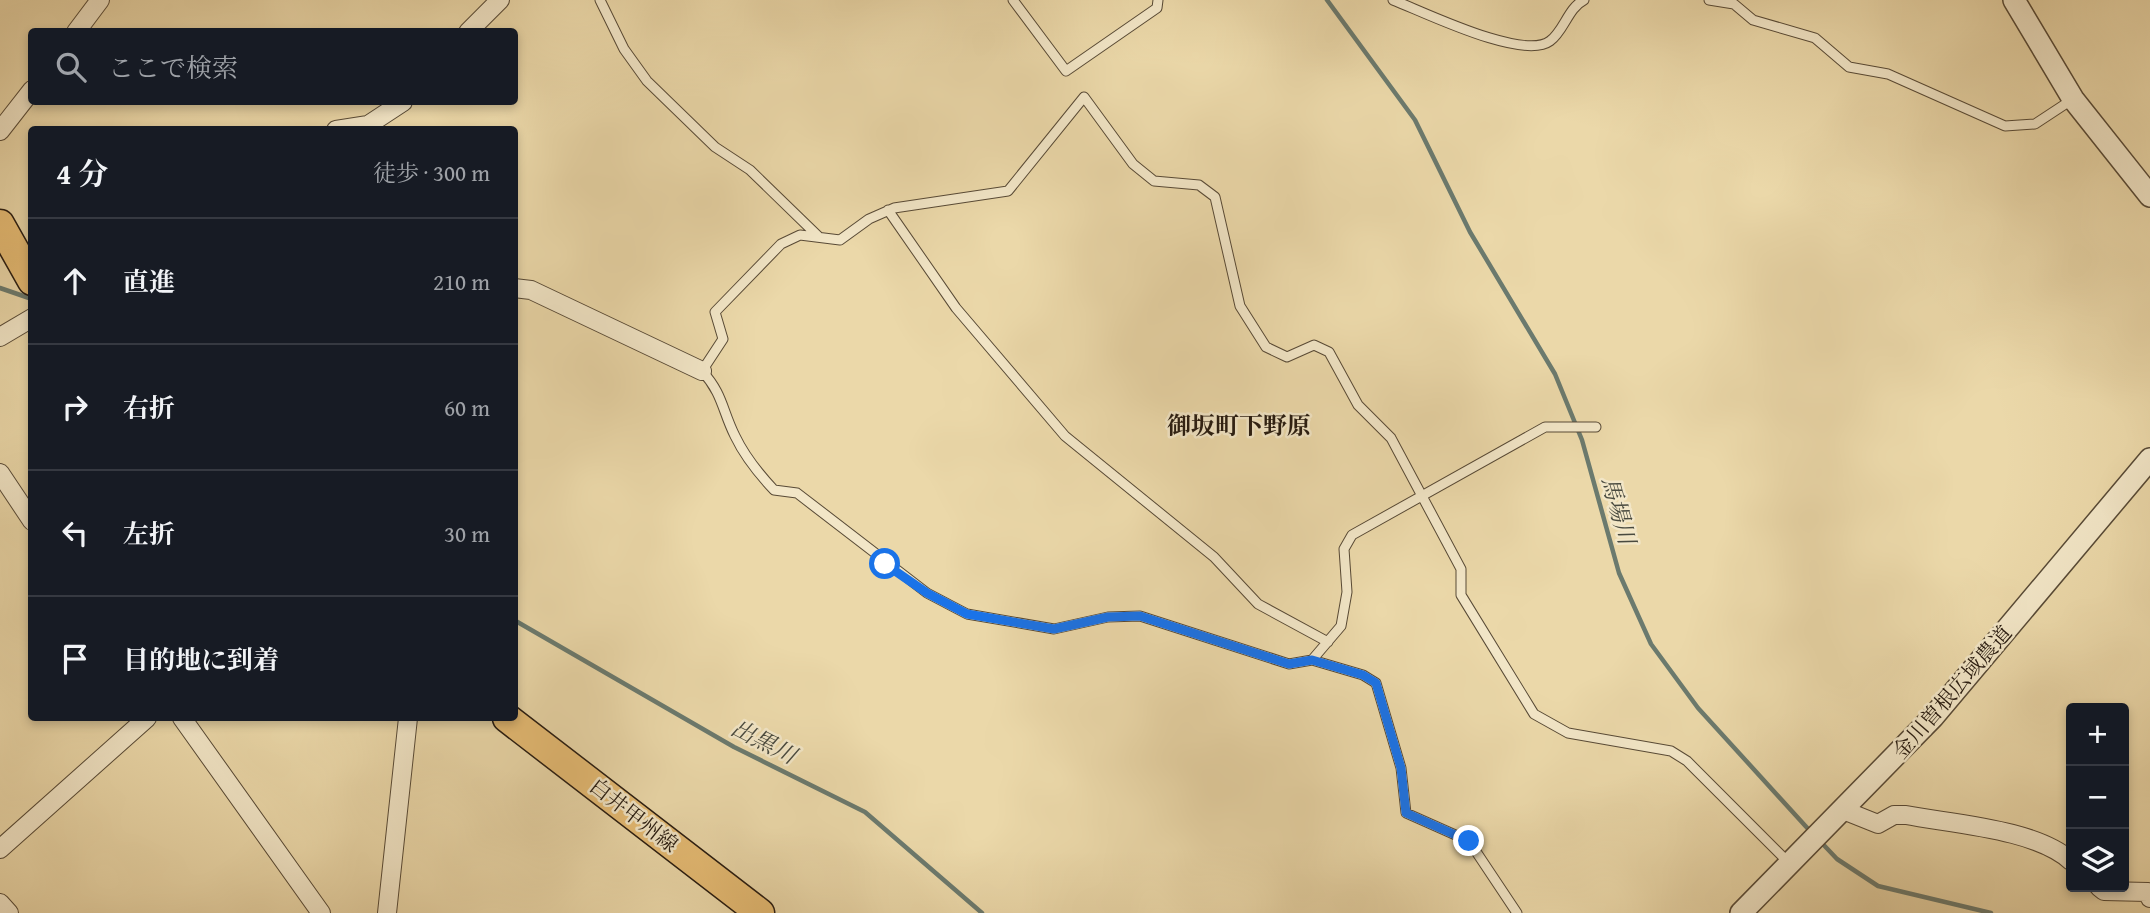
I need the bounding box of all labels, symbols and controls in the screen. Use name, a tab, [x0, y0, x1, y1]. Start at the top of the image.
search box	[28, 28, 518, 105]
icon: search	[52, 48, 90, 86]
text: ここで検索	[108, 48, 238, 87]
text: 4 分	[56, 151, 108, 195]
text: 徒歩 · 300 m	[373, 156, 490, 189]
icon: ahead	[56, 262, 94, 300]
text: 直進	[123, 262, 175, 301]
text: 210 m	[433, 265, 490, 298]
icon: right	[56, 388, 94, 426]
text: 右折	[123, 388, 175, 427]
text: 60 m	[444, 391, 490, 424]
district label: 御坂町下野原	[1167, 408, 1311, 443]
water label: 馬場川	[1594, 472, 1645, 551]
icon: left	[56, 514, 94, 552]
text: 左折	[123, 514, 175, 553]
text: 30 m	[444, 517, 490, 550]
route start	[869, 548, 900, 579]
street label: 金川曽根広域農道	[1885, 618, 2019, 766]
icon: arrive	[56, 640, 94, 678]
text: 目的地に到着	[123, 640, 279, 679]
map controls	[2066, 703, 2129, 892]
button: +	[2066, 703, 2129, 766]
water label: 出黒川	[726, 711, 805, 773]
button: −	[2066, 766, 2129, 829]
street label: 白井甲州線	[583, 770, 685, 860]
route end	[1453, 825, 1484, 856]
button: layers	[2066, 829, 2129, 892]

